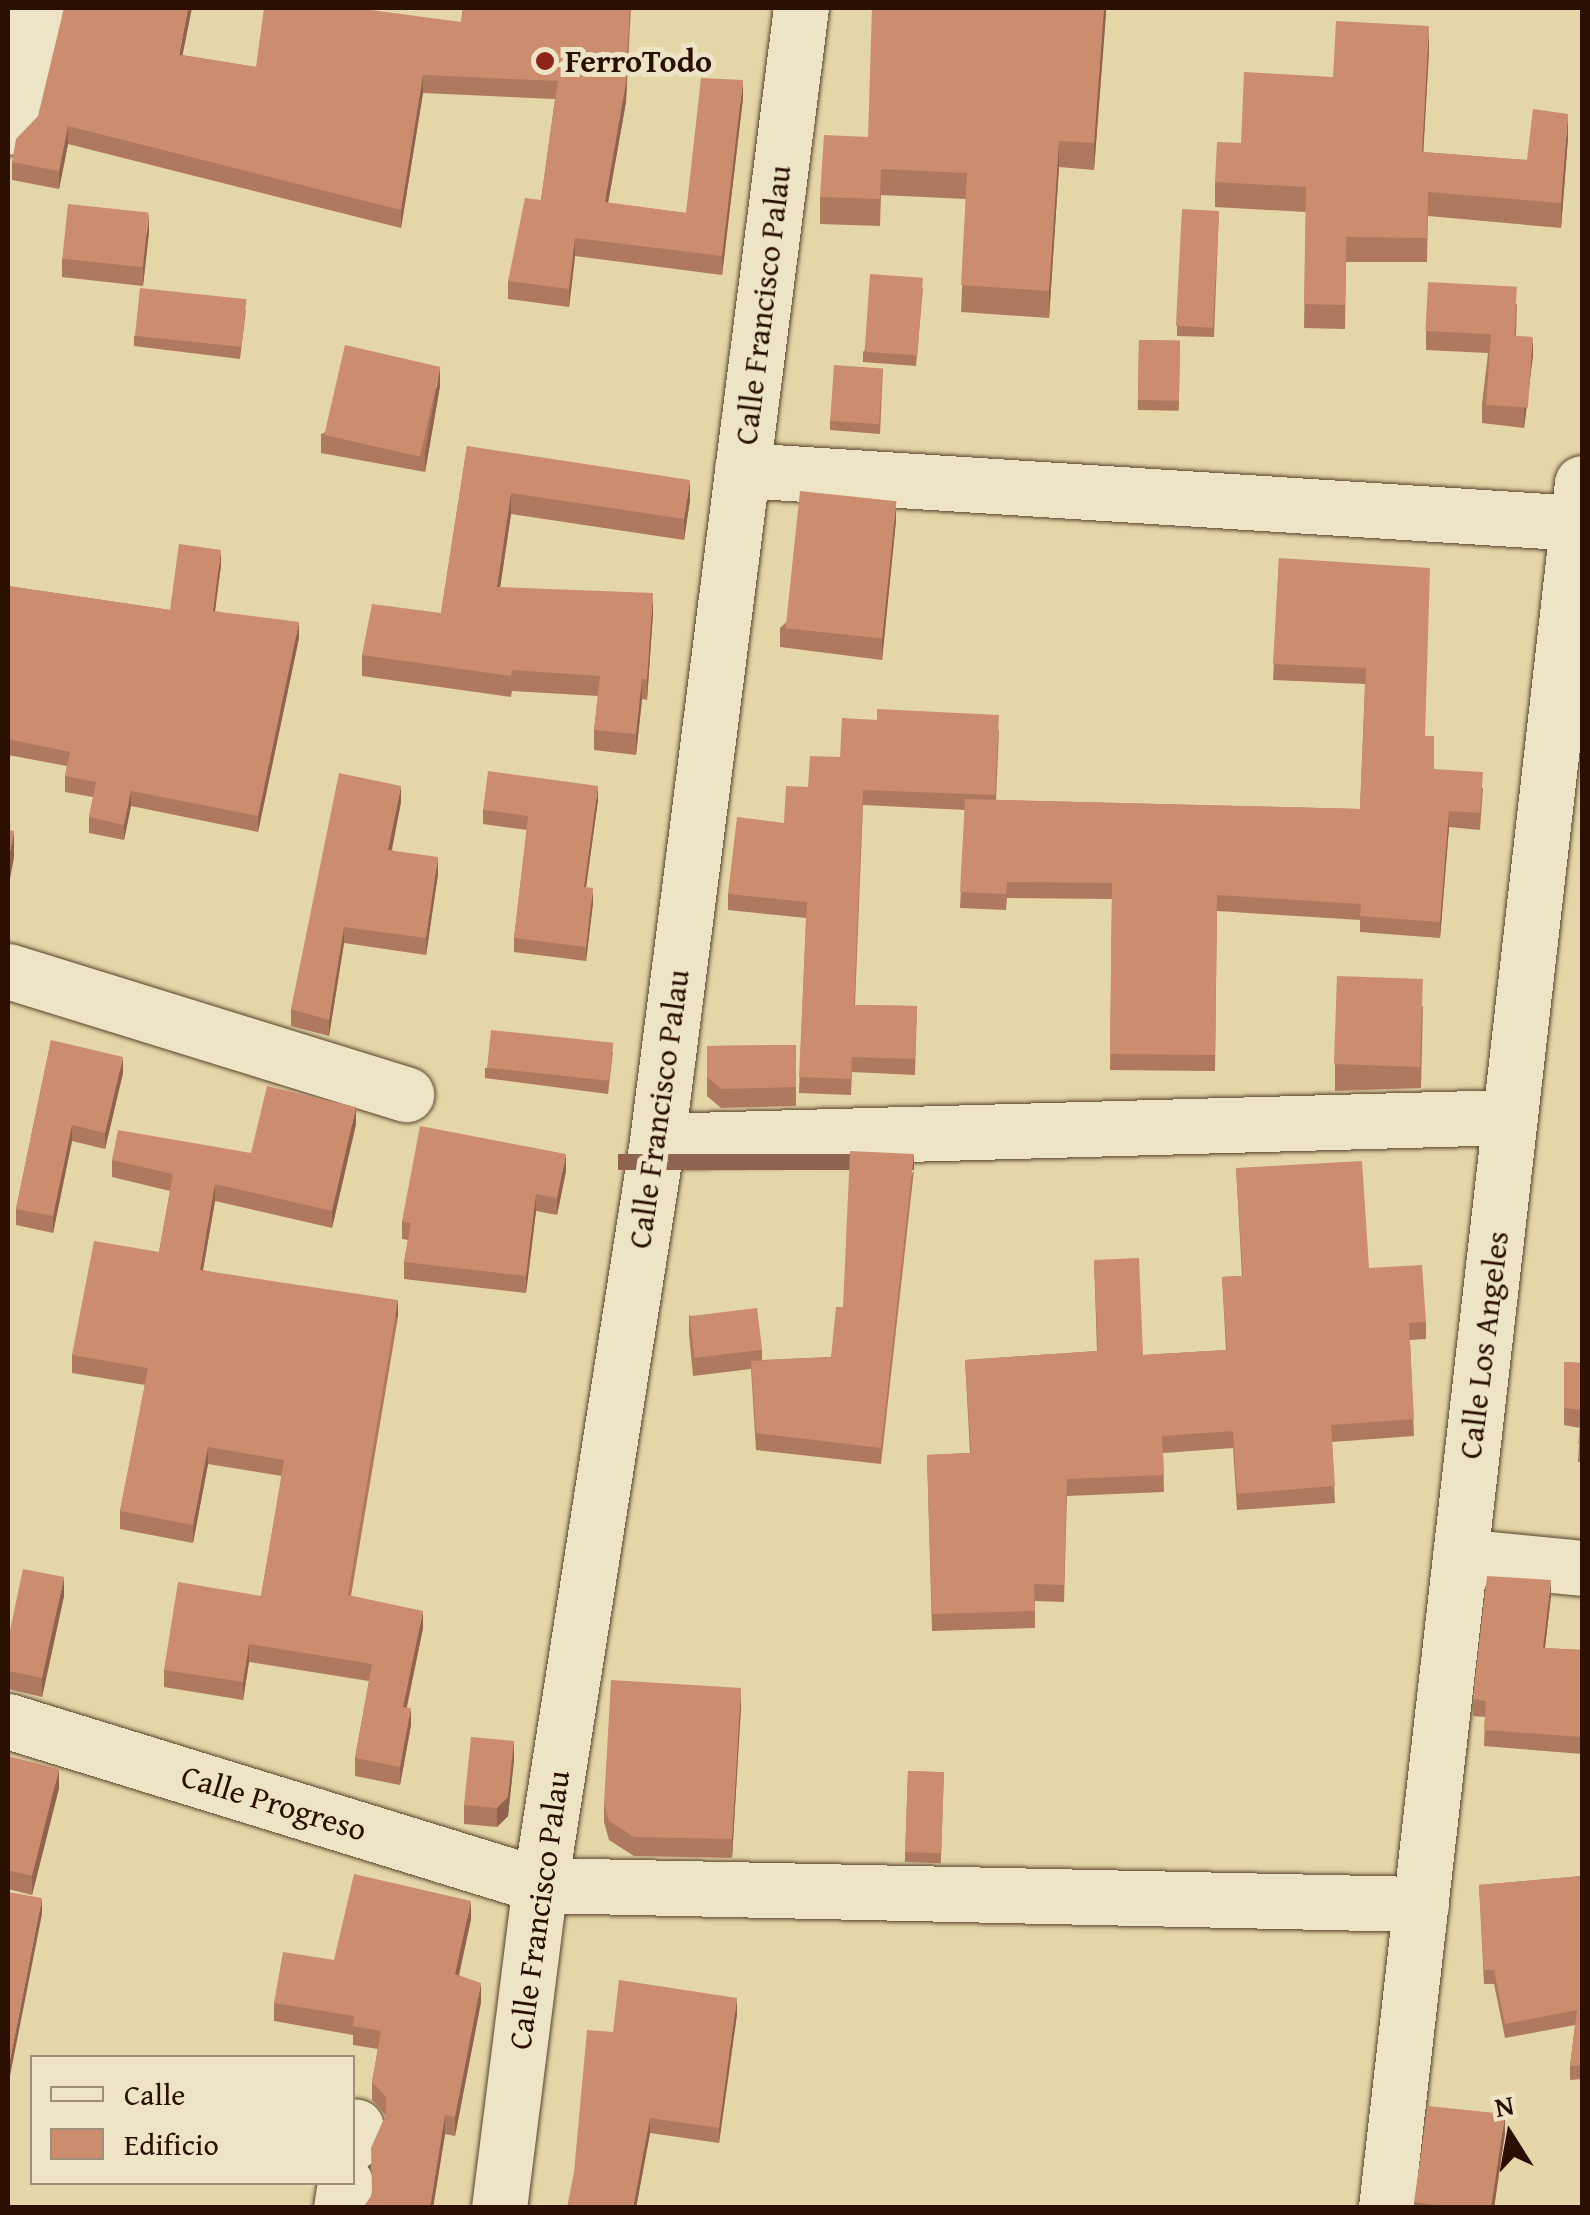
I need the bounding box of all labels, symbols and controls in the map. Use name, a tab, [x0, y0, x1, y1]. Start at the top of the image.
place label: FerroTodo	[565, 42, 712, 80]
marker: FerroTodo	[534, 50, 556, 72]
street label: Calle Francisco Palau	[727, 163, 799, 447]
street label: Calle Francisco Palau	[620, 967, 698, 1251]
street label: Calle Los Angeles	[1451, 1229, 1517, 1461]
street label: Calle Progreso	[177, 1757, 371, 1849]
street label: Calle Francisco Palau	[500, 1768, 578, 2052]
legend	[30, 2055, 355, 2185]
text: Calle	[124, 2072, 185, 2116]
text: N	[1491, 2083, 1517, 2127]
north arrow	[1460, 2085, 1560, 2185]
text: Edificio	[124, 2122, 219, 2166]

